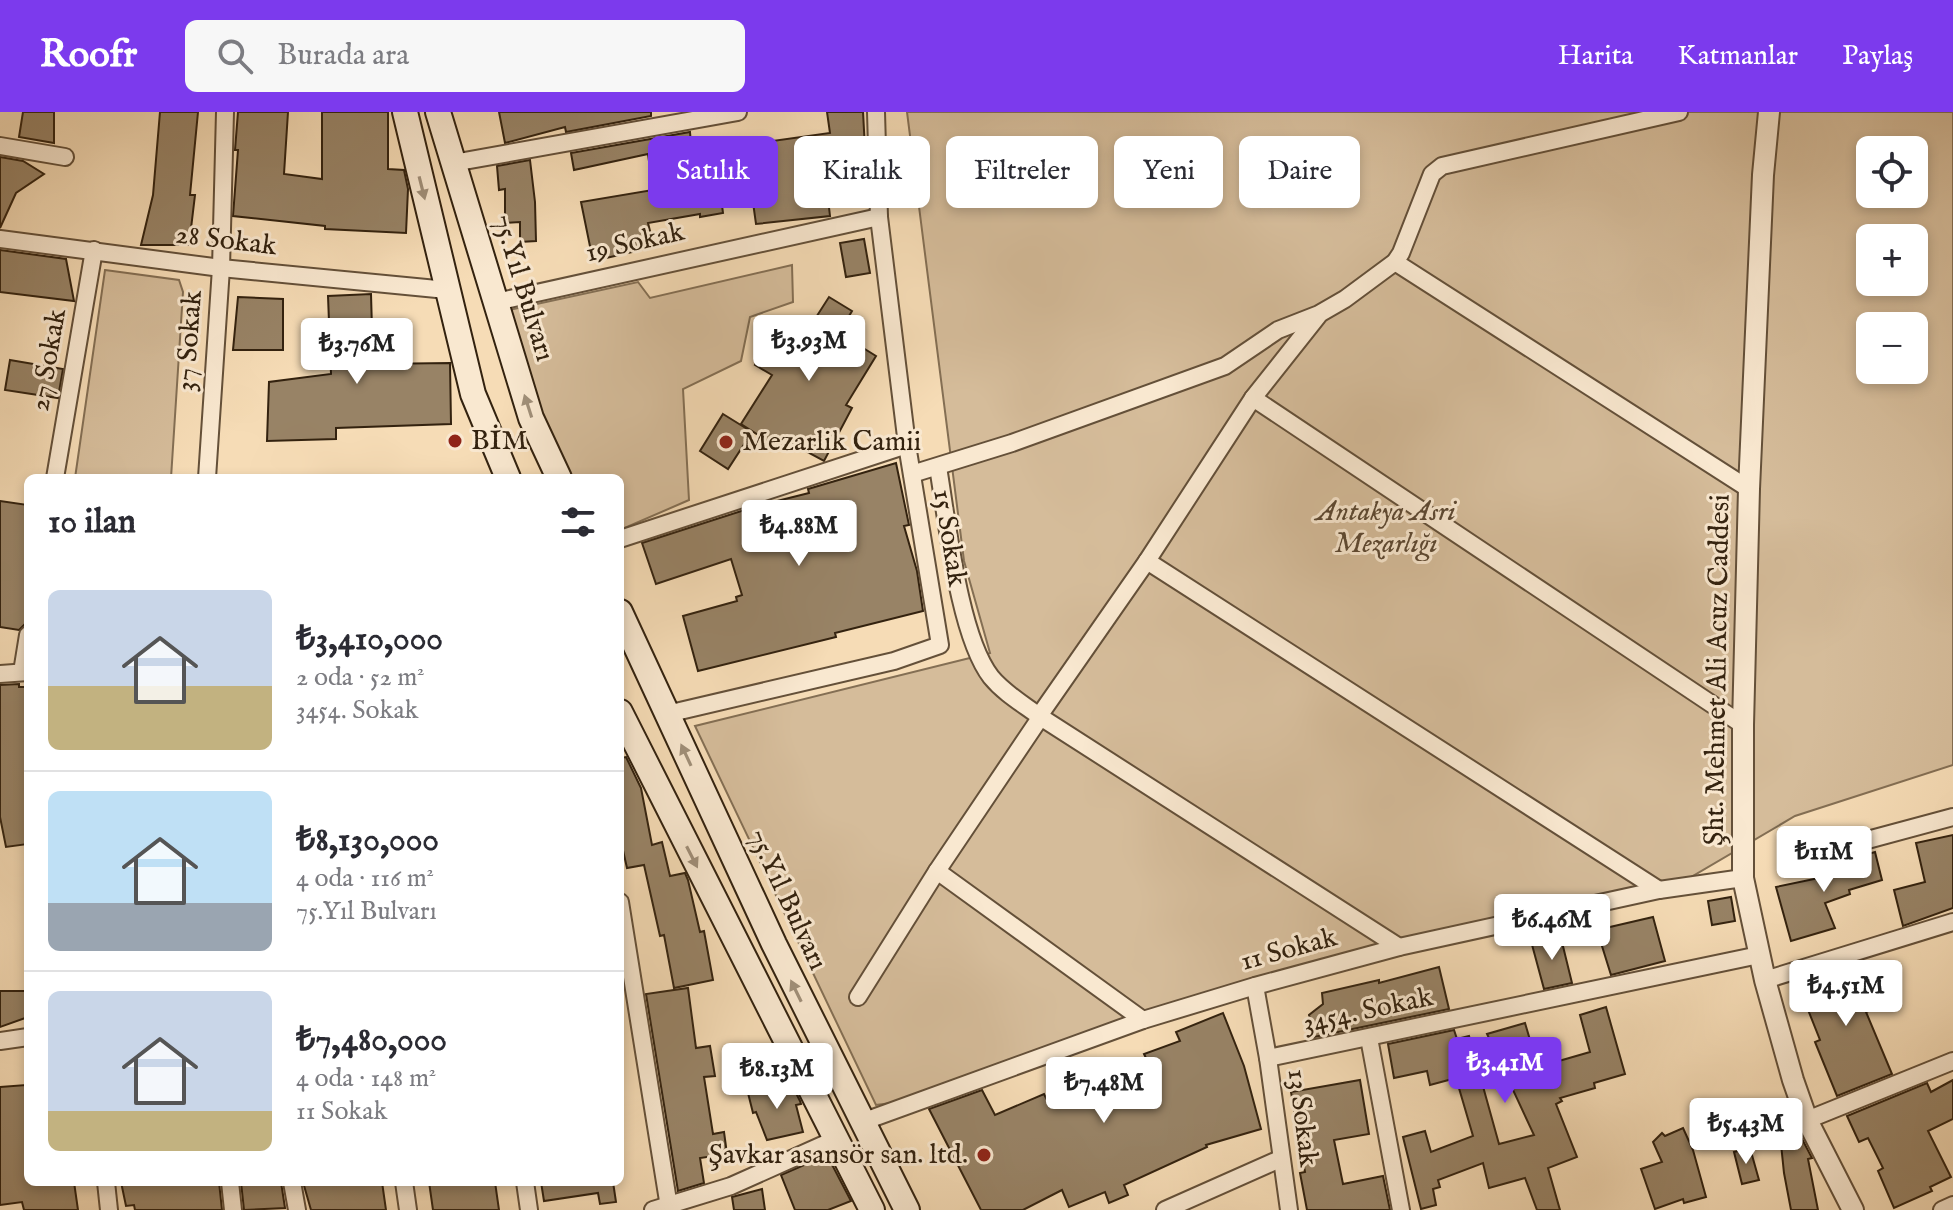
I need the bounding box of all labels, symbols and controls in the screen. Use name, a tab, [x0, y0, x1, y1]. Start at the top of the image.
search box	[185, 20, 745, 92]
text: Roofr	[40, 32, 137, 80]
icon: search	[213, 34, 257, 78]
text: Burada ara	[277, 37, 409, 75]
text: Harita	[1558, 39, 1633, 74]
text: Katmanlar	[1677, 39, 1798, 74]
text: Paylaş	[1842, 39, 1913, 74]
chip: Satılık	[648, 136, 778, 208]
chip: Kiralık	[794, 136, 930, 208]
chip: Filtreler	[946, 136, 1098, 208]
chip: Yeni	[1114, 136, 1223, 208]
chip: Daire	[1239, 136, 1360, 208]
map controls	[1856, 136, 1928, 384]
button: locate	[1856, 136, 1928, 208]
one-way arrow	[416, 176, 429, 201]
street label: 75.Yıl Bulvarı	[484, 210, 562, 366]
street label: 19 Sokak	[582, 214, 689, 271]
street label: 28 Sokak	[173, 217, 280, 265]
button: +	[1856, 224, 1928, 296]
street label: 37 Sokak	[169, 288, 211, 393]
street label: 27 Sokak	[23, 305, 75, 414]
button: −	[1856, 312, 1928, 384]
pin: ₺3.93M	[744, 315, 874, 383]
pin: ₺3.76M	[292, 318, 422, 386]
text: ₺3.93M	[771, 324, 847, 357]
text: ₺3.76M	[319, 327, 395, 360]
one-way arrow	[521, 394, 534, 418]
place label: BİM	[471, 424, 528, 459]
place label: Mezarlik Camii	[742, 425, 921, 460]
marker: BİM	[446, 432, 464, 450]
marker: Mezarlik Camii	[717, 433, 735, 451]
street label: 15 Sokak	[924, 487, 974, 590]
street label: Şht. Mehmet Ali Acuz Caddesi	[1697, 494, 1739, 846]
park label: Antakya Asri Mezarlığı	[1313, 495, 1458, 562]
icon: filters	[556, 500, 600, 544]
pin: ₺4.88M	[734, 500, 864, 568]
text: 10 ilan	[48, 501, 136, 544]
text: ₺4.88M	[760, 509, 838, 542]
text: ₺3,410,000	[296, 618, 443, 661]
icon: home	[112, 622, 208, 718]
text: 2 oda · 52 m²	[296, 661, 425, 694]
text: 3454. Sokak	[296, 694, 419, 727]
one-way arrow	[679, 743, 693, 767]
text: ₺8,130,000	[296, 819, 439, 862]
icon: home	[112, 823, 208, 919]
street label: 75.Yıl Bulvarı	[739, 824, 835, 976]
pin: ₺11M	[1777, 826, 1871, 894]
text: ₺11M	[1795, 835, 1853, 868]
one-way arrow	[686, 845, 699, 868]
text: 4 oda · 116 m²	[296, 862, 434, 895]
pin: ₺6.46M	[1487, 894, 1617, 962]
text: 75.Yıl Bulvarı	[296, 895, 437, 928]
text: ₺6.46M	[1512, 903, 1592, 936]
street label: 11 Sokak	[1237, 920, 1342, 980]
pin: ₺4.51M	[1781, 960, 1911, 1028]
text: ₺4.51M	[1807, 969, 1885, 1002]
one-way arrow	[789, 979, 803, 1002]
street label: 3454. Sokak	[1300, 980, 1437, 1042]
text: ₺7,480,000	[296, 1019, 447, 1062]
icon: home	[112, 1023, 208, 1119]
pin: ₺3.41M	[1440, 1037, 1570, 1105]
pin: ₺8.13M	[712, 1043, 842, 1111]
text: ₺3.41M	[1466, 1046, 1544, 1079]
text: ₺8.13M	[740, 1052, 814, 1085]
pin: ₺7.48M	[1039, 1057, 1169, 1125]
text: 4 oda · 148 m²	[296, 1062, 436, 1095]
text: ₺7.48M	[1064, 1066, 1144, 1099]
street label: 13 Sokak	[1279, 1067, 1325, 1170]
text: 11 Sokak	[296, 1095, 387, 1128]
pin: ₺5.43M	[1681, 1098, 1811, 1166]
text: ₺5.43M	[1708, 1107, 1784, 1140]
place label: Şavkar asansör san. ltd.	[709, 1138, 968, 1173]
marker: Şavkar asansör san. ltd.	[975, 1146, 993, 1164]

